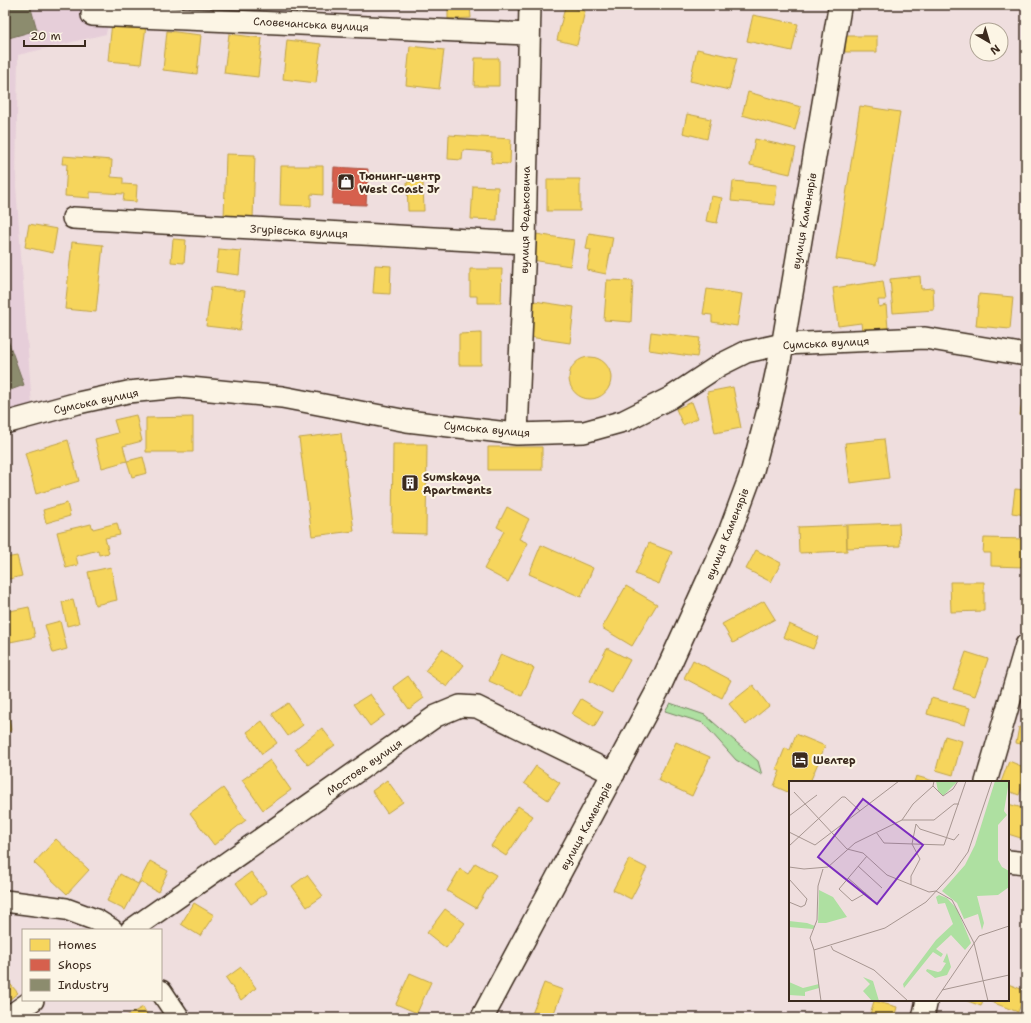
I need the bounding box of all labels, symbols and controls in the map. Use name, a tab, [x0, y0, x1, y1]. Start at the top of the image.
street label: Словечанська вулиця	[253, 14, 369, 35]
scale bar	[24, 22, 85, 48]
north arrow	[969, 22, 1009, 62]
text: 20 m	[30, 28, 61, 44]
text: N	[987, 41, 1003, 58]
street label: вулиця Федьковича	[517, 166, 534, 274]
place label: Тюнинг-центр West Coast Jr	[359, 169, 441, 197]
street label: вулиця Каменярів	[789, 171, 820, 271]
shop icon: Тюнинг-центр West Coast Jr	[336, 172, 356, 192]
street label: Згурівська вулиця	[250, 221, 348, 242]
street label: Сумська вулиця	[782, 334, 870, 353]
street label: Сумська вулиця	[52, 385, 140, 418]
street label: Сумська вулиця	[443, 418, 531, 441]
place label: Sumskaya Apartments	[423, 470, 492, 498]
building icon: Sumskaya Apartments	[400, 473, 420, 493]
street label: вулиця Каменярів	[702, 486, 753, 582]
street label: Мостова вулиця	[323, 736, 405, 799]
hotel icon: Шелтер	[790, 750, 810, 770]
place label: Шелтер	[813, 753, 856, 768]
street label: вулиця Каменярів	[557, 779, 616, 873]
inset map	[789, 781, 1009, 1001]
legend	[22, 929, 162, 1001]
text: Homes	[58, 937, 97, 953]
text: Shops	[58, 957, 92, 973]
text: Industry	[58, 977, 109, 993]

